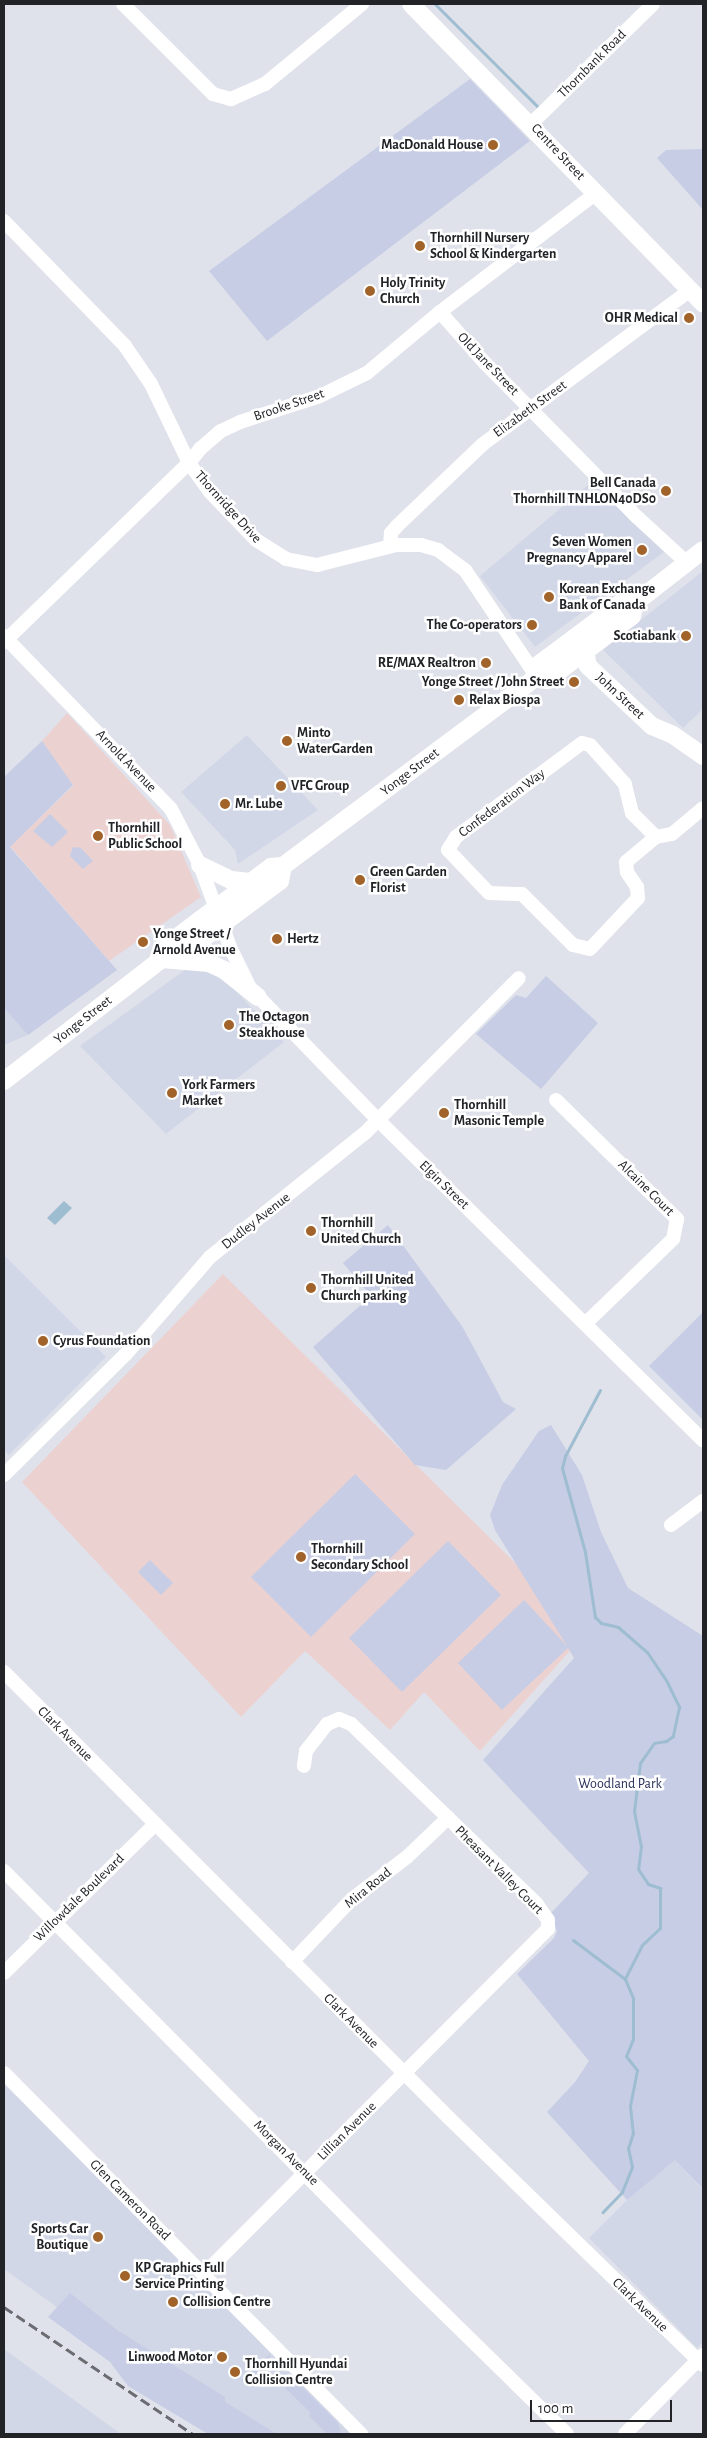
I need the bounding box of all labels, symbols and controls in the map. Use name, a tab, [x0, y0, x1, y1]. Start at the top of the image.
street label: Thornbank Road	[554, 26, 630, 102]
street label: Centre Street	[528, 120, 588, 184]
place label: MacDonald House	[381, 137, 483, 153]
marker: MacDonald House	[487, 139, 499, 151]
place label: Thornhill Nursery School & Kindergarten	[430, 230, 556, 262]
marker: Thornhill Nursery School & Kindergarten	[414, 240, 426, 252]
place label: Holy Trinity Church	[380, 275, 445, 308]
marker: Holy Trinity Church	[364, 285, 376, 297]
place label: OHR Medical	[605, 310, 678, 326]
marker: OHR Medical	[682, 311, 696, 325]
street label: Old Jane Street	[454, 329, 522, 399]
street label: Elizabeth Street	[490, 377, 570, 441]
street label: Brooke Street	[252, 385, 326, 425]
street label: Thornridge Drive	[191, 467, 265, 547]
place label: Bell Canada Thornhill TNHLON40DS0	[513, 475, 656, 508]
marker: Bell Canada Thornhill TNHLON40DS0	[660, 485, 672, 497]
place label: Seven Women Pregnancy Apparel	[526, 534, 632, 566]
marker: Seven Women Pregnancy Apparel	[636, 544, 648, 556]
place label: Korean Exchange Bank of Canada	[559, 581, 655, 614]
marker: Korean Exchange Bank of Canada	[543, 591, 555, 603]
place label: The Co-operators	[427, 617, 522, 633]
marker: The Co-operators	[526, 619, 538, 631]
place label: Scotiabank	[614, 628, 676, 644]
marker: Scotiabank	[680, 630, 692, 642]
place label: RE/MAX Realtron	[378, 655, 476, 671]
marker: RE/MAX Realtron	[480, 657, 492, 669]
street label: John Street	[592, 669, 648, 723]
place label: Yonge Street / John Street	[422, 674, 564, 690]
marker: Yonge Street / John Street	[568, 676, 580, 688]
place label: Relax Biospa	[469, 692, 540, 708]
marker: Relax Biospa	[453, 694, 465, 706]
place label: Minto WaterGarden	[297, 725, 373, 758]
street label: Arnold Avenue	[92, 726, 160, 796]
marker: Minto WaterGarden	[281, 735, 293, 747]
street label: Yonge Street	[377, 745, 443, 799]
street label: Confederation Way	[455, 765, 549, 841]
place label: VFC Group	[291, 778, 349, 794]
marker: VFC Group	[275, 780, 287, 792]
place label: Mr. Lube	[235, 796, 283, 812]
marker: Mr. Lube	[219, 798, 231, 810]
place label: Thornhill Public School	[108, 820, 182, 852]
marker: Thornhill Public School	[92, 830, 104, 842]
place label: Green Garden Florist	[370, 864, 447, 896]
marker: Green Garden Florist	[354, 874, 366, 886]
place label: Yonge Street / Arnold Avenue	[153, 926, 236, 959]
place label: Hertz	[287, 931, 319, 947]
marker: Hertz	[271, 933, 283, 945]
marker: Yonge Street / Arnold Avenue	[137, 936, 149, 948]
street label: Yonge Street	[51, 992, 115, 1048]
place label: The Octagon Steakhouse	[239, 1009, 309, 1042]
marker: The Octagon Steakhouse	[223, 1019, 235, 1031]
place label: York Farmers Market	[182, 1077, 255, 1110]
marker: York Farmers Market	[166, 1087, 178, 1099]
place label: Thornhill Masonic Temple	[454, 1097, 544, 1130]
marker: Thornhill Masonic Temple	[438, 1107, 450, 1119]
street label: Alcaine Court	[614, 1156, 678, 1220]
street label: Elgin Street	[416, 1157, 472, 1213]
street label: Dudley Avenue	[218, 1189, 294, 1253]
place label: Thornhill United Church	[321, 1215, 401, 1248]
marker: Thornhill United Church	[305, 1225, 317, 1237]
place label: Thornhill United Church parking	[321, 1272, 414, 1304]
marker: Thornhill United Church parking	[305, 1282, 317, 1294]
place label: Cyrus Foundation	[53, 1333, 150, 1349]
marker: Cyrus Foundation	[37, 1335, 49, 1347]
place label: Thornhill Secondary School	[311, 1541, 408, 1574]
marker: Thornhill Secondary School	[295, 1551, 307, 1563]
street label: Clark Avenue	[34, 1703, 96, 1765]
park label: Woodland Park	[578, 1776, 662, 1792]
street label: Pheasant Valley Court	[451, 1822, 547, 1918]
street label: Willowdale Boulevard	[30, 1850, 128, 1946]
street label: Mira Road	[341, 1864, 395, 1912]
street label: Clark Avenue	[320, 1990, 382, 2052]
street label: Lillian Avenue	[314, 2098, 380, 2164]
street label: Morgan Avenue	[250, 2117, 322, 2189]
street label: Glen Cameron Road	[86, 2156, 174, 2244]
place label: Sports Car Boutique	[31, 2221, 88, 2254]
marker: Sports Car Boutique	[92, 2231, 104, 2243]
place label: KP Graphics Full Service Printing	[135, 2260, 224, 2292]
marker: KP Graphics Full Service Printing	[119, 2270, 131, 2282]
street label: Clark Avenue	[609, 2274, 671, 2336]
place label: Collision Centre	[183, 2294, 271, 2310]
marker: Collision Centre	[167, 2296, 179, 2308]
place label: Linwood Motor	[128, 2349, 212, 2365]
marker: Linwood Motor	[216, 2351, 228, 2363]
place label: Thornhill Hyundai Collision Centre	[245, 2356, 347, 2388]
marker: Thornhill Hyundai Collision Centre	[229, 2366, 241, 2378]
scale bar	[532, 2390, 674, 2422]
text: 100 m	[538, 2401, 573, 2416]

